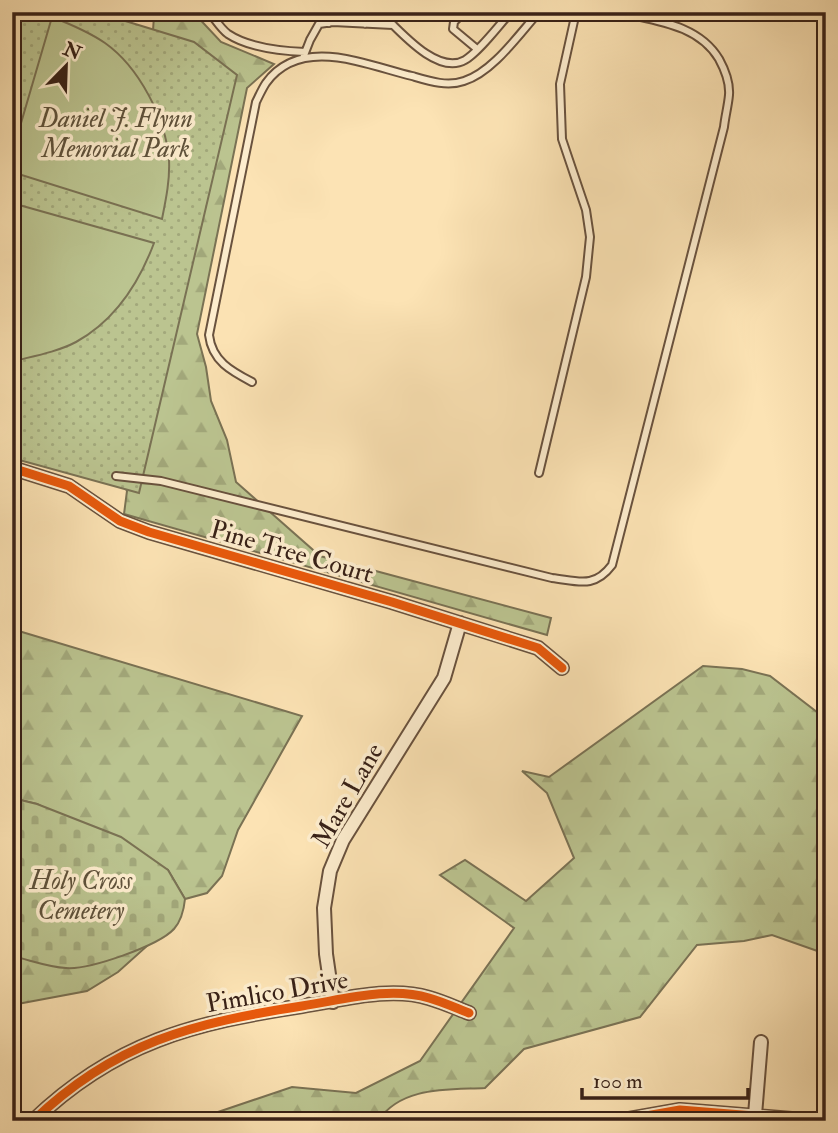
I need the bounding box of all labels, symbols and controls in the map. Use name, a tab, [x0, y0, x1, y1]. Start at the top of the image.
north arrow	[32, 32, 102, 102]
text: N	[59, 37, 86, 66]
park label: Daniel J. Flynn Memorial Park	[38, 103, 193, 165]
street label: Pine Tree Court	[206, 513, 377, 591]
street label: Mare Lane	[305, 737, 391, 853]
park label: Holy Cross Cemetery	[29, 865, 133, 927]
street label: Pimlico Drive	[204, 964, 351, 1020]
scale bar	[582, 1056, 749, 1100]
text: 100 m	[593, 1068, 643, 1095]

